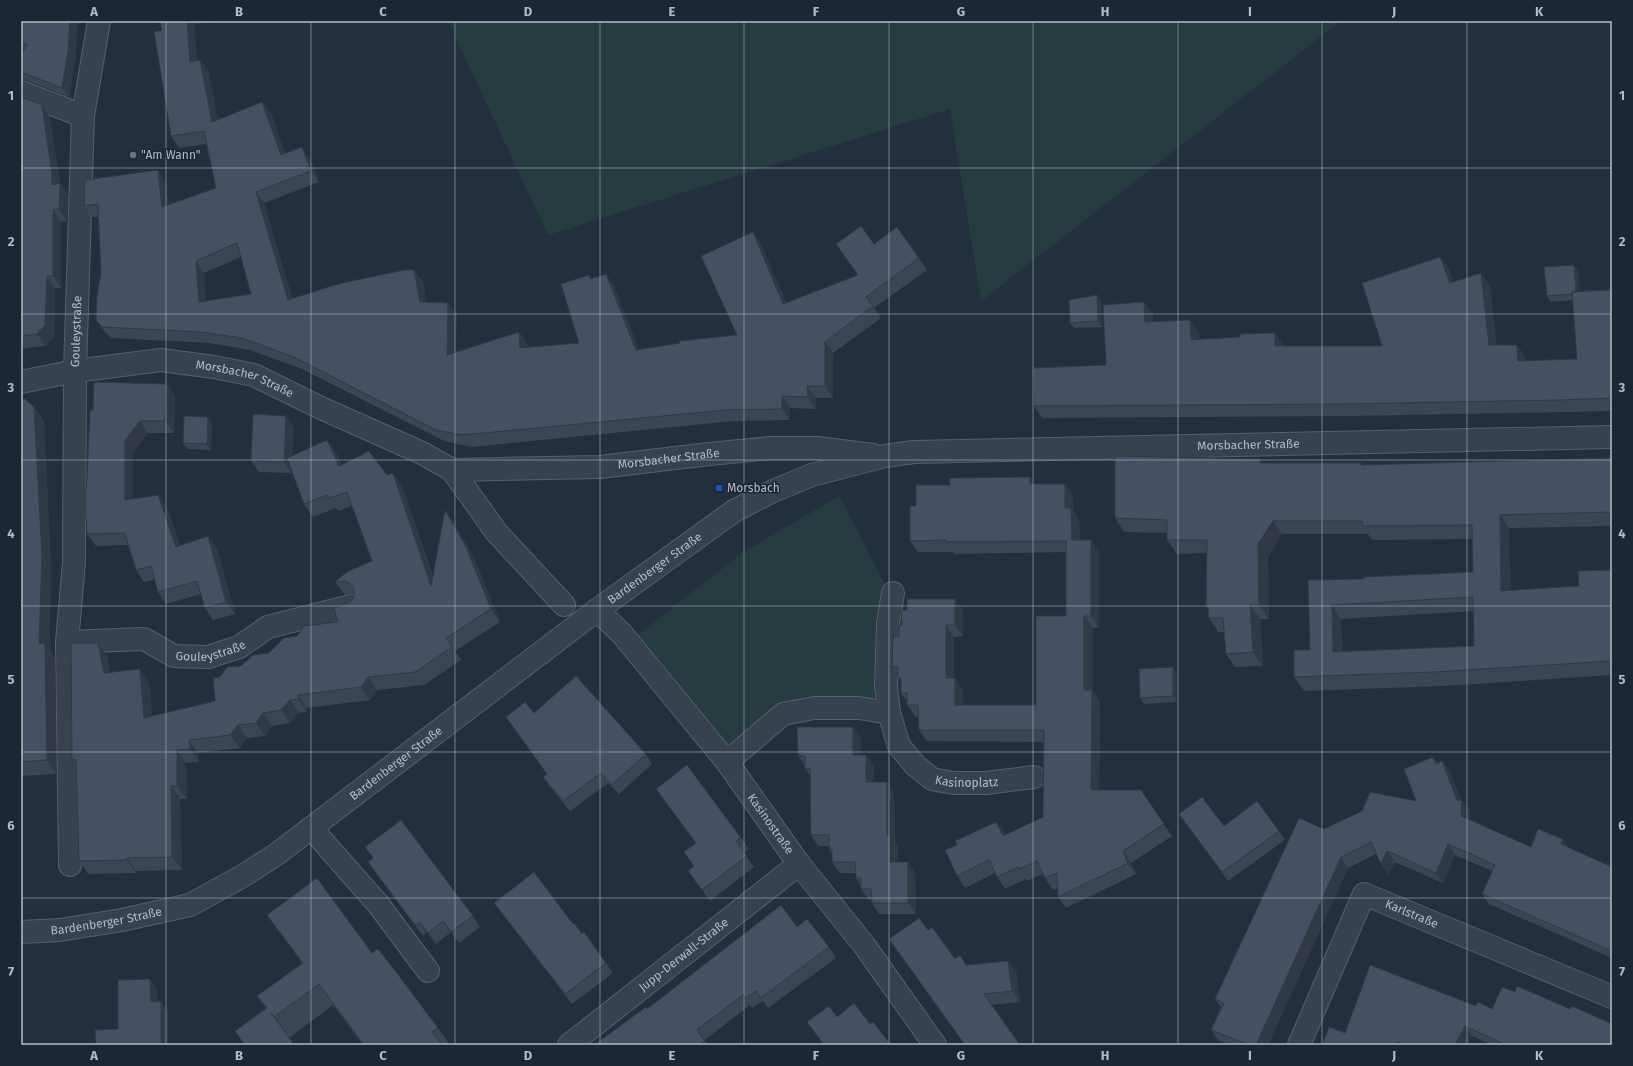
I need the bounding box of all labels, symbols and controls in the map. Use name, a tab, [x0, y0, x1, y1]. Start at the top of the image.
text: A	[89, 4, 98, 19]
text: B	[235, 4, 243, 19]
text: C	[379, 4, 387, 19]
text: D	[524, 4, 533, 19]
text: E	[669, 4, 676, 19]
text: F	[813, 4, 820, 19]
text: G	[957, 4, 965, 19]
text: H	[1101, 4, 1109, 19]
text: I	[1248, 4, 1252, 19]
text: J	[1391, 4, 1396, 19]
text: K	[1535, 4, 1544, 19]
text: 1	[8, 88, 14, 103]
text: 1	[1619, 88, 1625, 103]
place label: "Am Wann"	[141, 148, 201, 162]
marker: "Am Wann"	[128, 150, 138, 160]
text: 2	[8, 234, 15, 249]
text: 2	[1619, 234, 1626, 249]
street label: Gouleystraße	[68, 295, 84, 367]
street label: Morsbacher Straße	[195, 358, 296, 400]
text: 3	[7, 380, 15, 395]
text: 3	[1618, 380, 1626, 395]
street label: Morsbacher Straße	[1197, 437, 1300, 453]
street label: Morsbacher Straße	[617, 446, 720, 472]
place label: Morsbach	[727, 481, 780, 495]
marker: Morsbach	[714, 483, 724, 493]
text: 4	[7, 526, 15, 541]
text: 4	[1618, 526, 1626, 541]
street label: Bardenberger Straße	[605, 530, 705, 607]
street label: Gouleystraße	[175, 637, 249, 664]
text: 5	[8, 672, 15, 687]
text: 5	[1619, 672, 1626, 687]
street label: Bardenberger Straße	[347, 724, 445, 803]
street label: Kasinoplatz	[934, 773, 999, 790]
street label: Kasinostraße	[745, 791, 797, 857]
text: 6	[7, 818, 15, 833]
text: 6	[1618, 818, 1626, 833]
street label: Karlstraße	[1383, 897, 1440, 931]
street label: Bardenberger Straße	[50, 904, 163, 937]
street label: Jupp-Derwall-Straße	[636, 915, 731, 994]
text: 7	[8, 964, 14, 979]
text: 7	[1619, 964, 1625, 979]
text: A	[89, 1048, 98, 1063]
text: B	[235, 1048, 243, 1063]
text: C	[379, 1048, 387, 1063]
text: D	[524, 1048, 533, 1063]
text: E	[669, 1048, 676, 1063]
text: F	[813, 1048, 820, 1063]
text: G	[957, 1048, 965, 1063]
text: H	[1101, 1048, 1109, 1063]
text: I	[1248, 1048, 1252, 1063]
text: J	[1391, 1048, 1396, 1063]
text: K	[1535, 1048, 1544, 1063]

